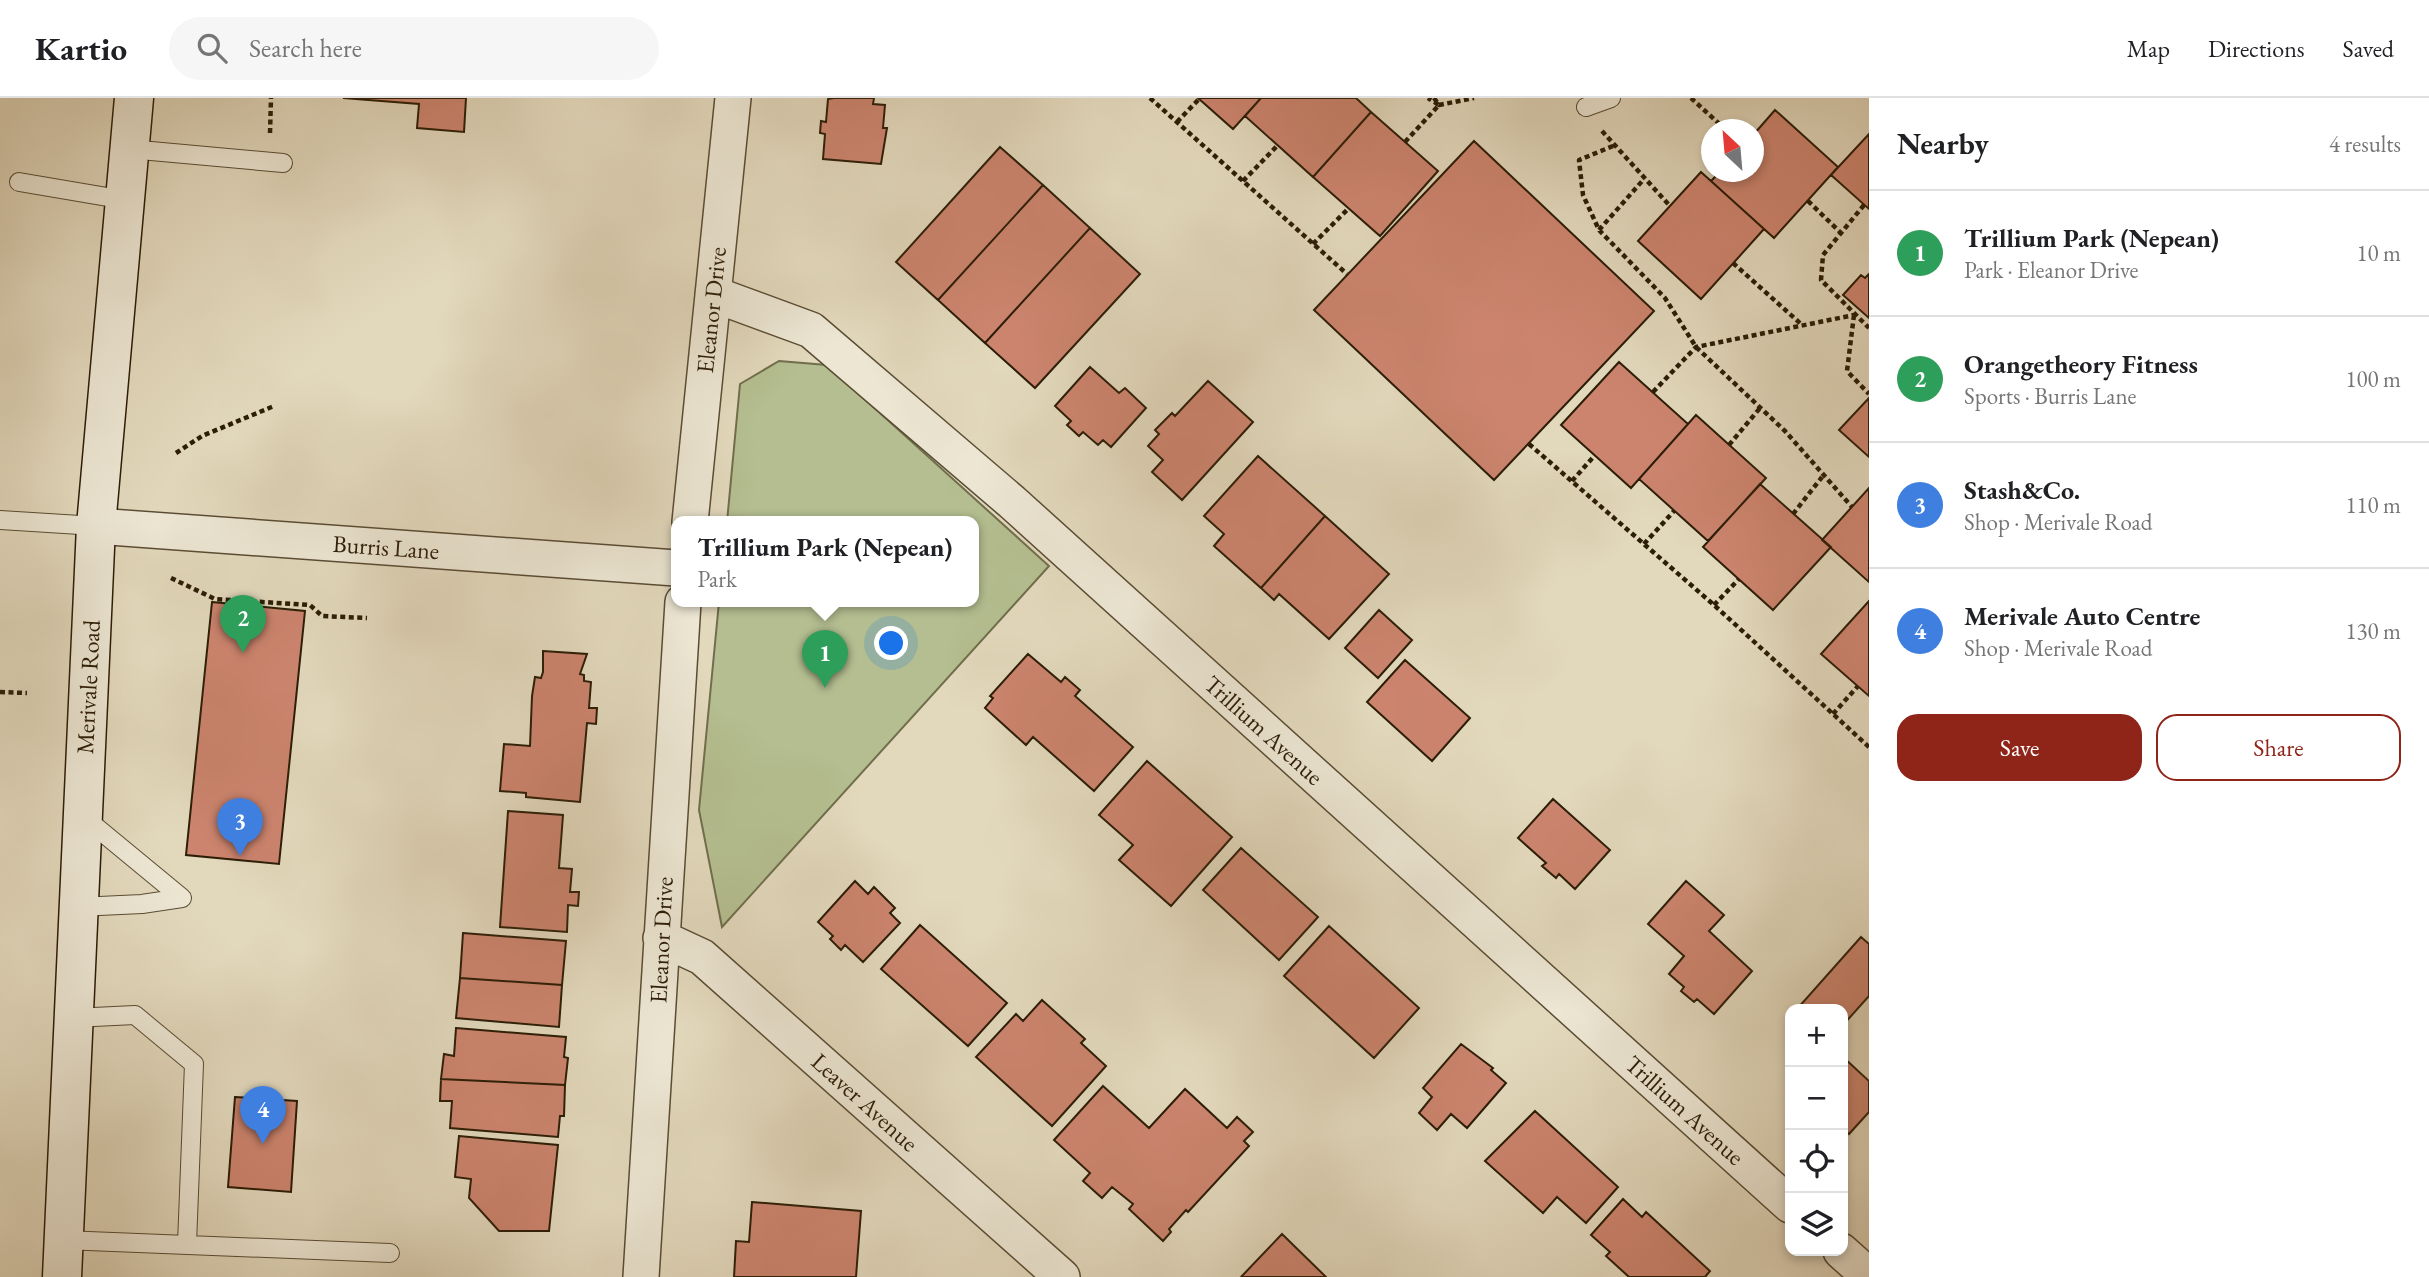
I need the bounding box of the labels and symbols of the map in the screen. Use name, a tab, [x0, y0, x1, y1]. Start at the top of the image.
north arrow	[1701, 119, 1764, 182]
street label: Eleanor Drive	[689, 245, 733, 375]
street label: Burris Lane	[332, 528, 440, 566]
pin: 2	[220, 595, 266, 653]
street label: Merivale Road	[69, 618, 107, 755]
your location	[874, 626, 908, 660]
pin: 1	[802, 630, 848, 688]
street label: Trillium Avenue	[1198, 668, 1330, 792]
pin: 3	[217, 798, 263, 856]
street label: Eleanor Drive	[642, 876, 680, 1004]
street label: Leaver Avenue	[805, 1046, 925, 1158]
street label: Trillium Avenue	[1619, 1048, 1751, 1172]
pin: 4	[240, 1086, 286, 1144]

